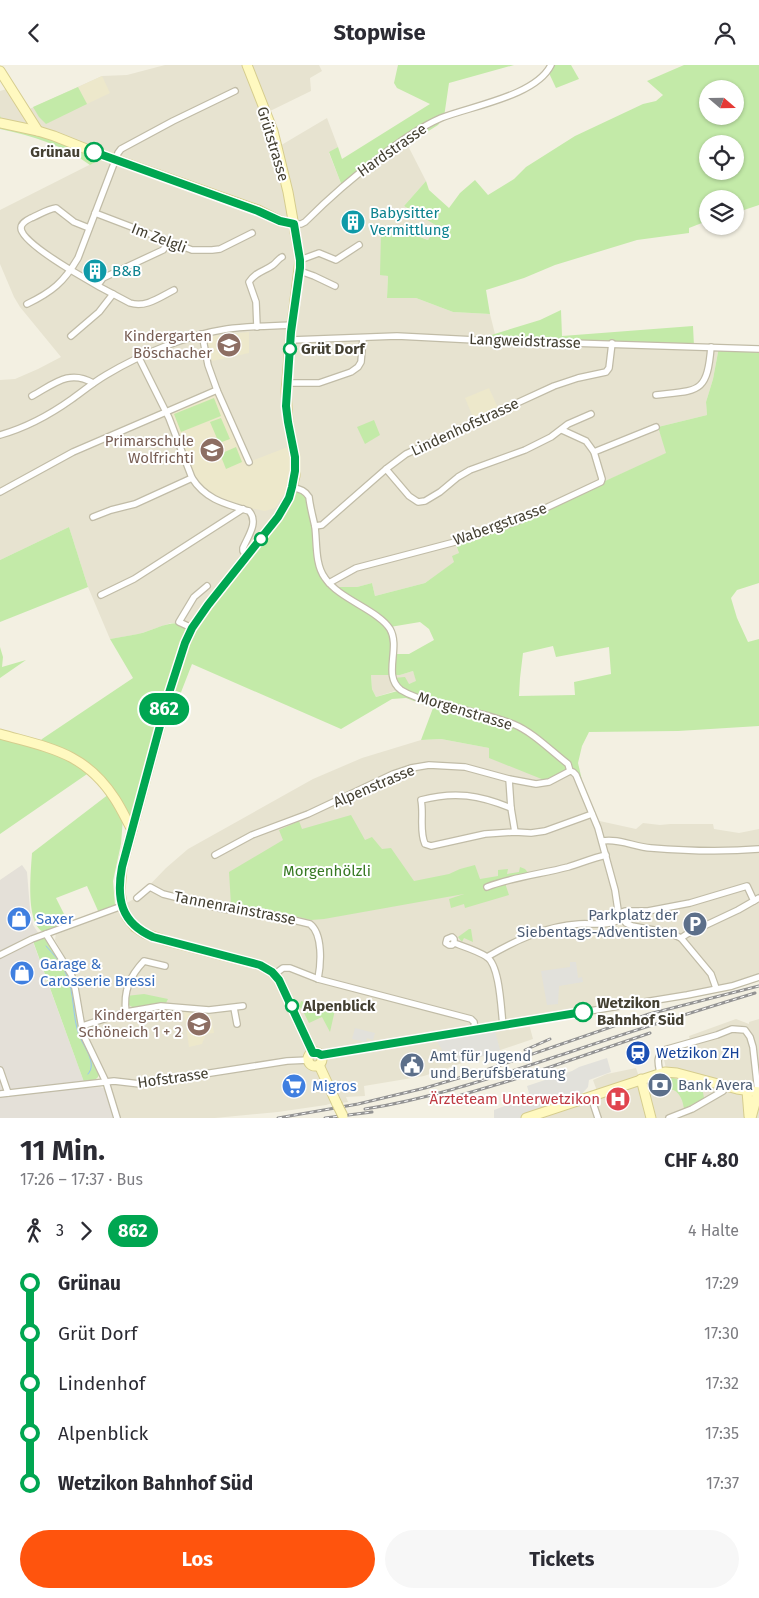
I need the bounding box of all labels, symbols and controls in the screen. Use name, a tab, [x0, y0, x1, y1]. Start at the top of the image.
icon: back	[20, 19, 48, 47]
text: Stopwise	[333, 19, 426, 46]
icon: person	[711, 19, 739, 47]
north arrow	[699, 80, 744, 125]
map controls	[699, 80, 744, 235]
street label: Grütstrasse	[253, 104, 293, 184]
street label: Hardstrasse	[354, 120, 430, 180]
button: locate	[699, 135, 744, 180]
marker: Grünau	[84, 142, 104, 162]
place label: Grünau	[30, 143, 80, 161]
button: layers	[699, 190, 744, 235]
place label: Babysitter Vermittlung	[370, 204, 450, 239]
building icon: Babysitter Vermittlung	[340, 209, 366, 235]
street label: Im Zelgli	[129, 219, 189, 257]
building icon: B&B	[82, 258, 108, 284]
place label: B&B	[112, 262, 141, 280]
place label: Kindergarten Böschacher	[124, 327, 212, 362]
street label: Langweidstrasse	[469, 330, 581, 352]
school or university icon: Kindergarten Böschacher	[216, 332, 242, 358]
place label: Grüt Dorf	[301, 340, 366, 358]
marker: Grüt Dorf	[283, 342, 297, 356]
street label: Lindenhofstrasse	[408, 394, 522, 460]
place label: Primarschule Wolfrichti	[105, 432, 194, 467]
school or university icon: Primarschule Wolfrichti	[199, 437, 225, 463]
street label: Wabergstrasse	[451, 499, 549, 549]
unlabelled marker	[254, 532, 268, 546]
street label: Morgenstrasse	[415, 688, 515, 734]
line badge: 862	[135, 693, 193, 725]
text: 862	[149, 698, 179, 720]
street label: Alpenstrasse	[331, 761, 417, 811]
park label: Morgenhölzli	[283, 862, 371, 880]
street label: Tannenrainstrasse	[172, 887, 298, 929]
shop icon: Saxer	[6, 906, 32, 932]
place label: Parkplatz der Siebentags-Adventisten	[517, 906, 678, 941]
place label: Saxer	[36, 910, 74, 928]
parking icon: Parkplatz der Siebentags-Adventisten	[682, 911, 708, 937]
place label: Garage & Carosserie Bressi	[40, 955, 155, 990]
shop icon: Garage & Carosserie Bressi	[9, 960, 35, 986]
place label: Wetzikon Bahnhof Süd	[597, 994, 684, 1029]
place label: Alpenblick	[302, 997, 376, 1015]
marker: Alpenblick	[285, 999, 299, 1013]
marker: Wetzikon Bahnhof Süd	[573, 1002, 593, 1022]
place label: Kindergarten Schöneich 1 + 2	[79, 1006, 182, 1041]
school or university icon: Kindergarten Schöneich 1 + 2	[186, 1011, 212, 1037]
station icon: Wetzikon ZH	[625, 1040, 651, 1066]
place label: Wetzikon ZH	[656, 1044, 740, 1062]
place label: Amt für Jugend und Berufsberatung	[430, 1047, 566, 1082]
public building icon: Amt für Jugend und Berufsberatung	[399, 1052, 425, 1078]
street label: Hofstrasse	[136, 1064, 210, 1092]
bank icon: Bank Avera	[647, 1072, 673, 1098]
supermarket icon: Migros	[281, 1073, 307, 1099]
place label: Bank Avera	[678, 1076, 753, 1094]
place label: Migros	[312, 1077, 357, 1095]
hospital icon: Ärzteteam Unterwetzikon	[605, 1086, 631, 1112]
place label: Ärzteteam Unterwetzikon	[430, 1090, 600, 1108]
text: 11 Min.	[20, 1134, 105, 1167]
text: CHF 4.80	[664, 1149, 739, 1172]
text: 17:26 – 17:37 · Bus	[20, 1170, 143, 1189]
icon: walk	[20, 1217, 48, 1245]
icon: forward	[72, 1217, 100, 1245]
text: 862	[118, 1220, 148, 1242]
text: 3	[56, 1221, 64, 1240]
text: 4 Halte	[688, 1221, 739, 1240]
text: Grünau	[58, 1272, 121, 1295]
text: 17:29	[705, 1274, 739, 1293]
text: Grüt Dorf	[58, 1322, 137, 1345]
text: 17:30	[704, 1324, 739, 1343]
text: Lindenhof	[58, 1372, 145, 1395]
text: 17:32	[705, 1374, 739, 1393]
text: Alpenblick	[58, 1422, 148, 1445]
text: 17:35	[705, 1424, 739, 1443]
text: Wetzikon Bahnhof Süd	[58, 1472, 253, 1495]
text: 17:37	[706, 1474, 739, 1493]
button: Los	[20, 1530, 375, 1588]
button: Tickets	[385, 1530, 739, 1588]

